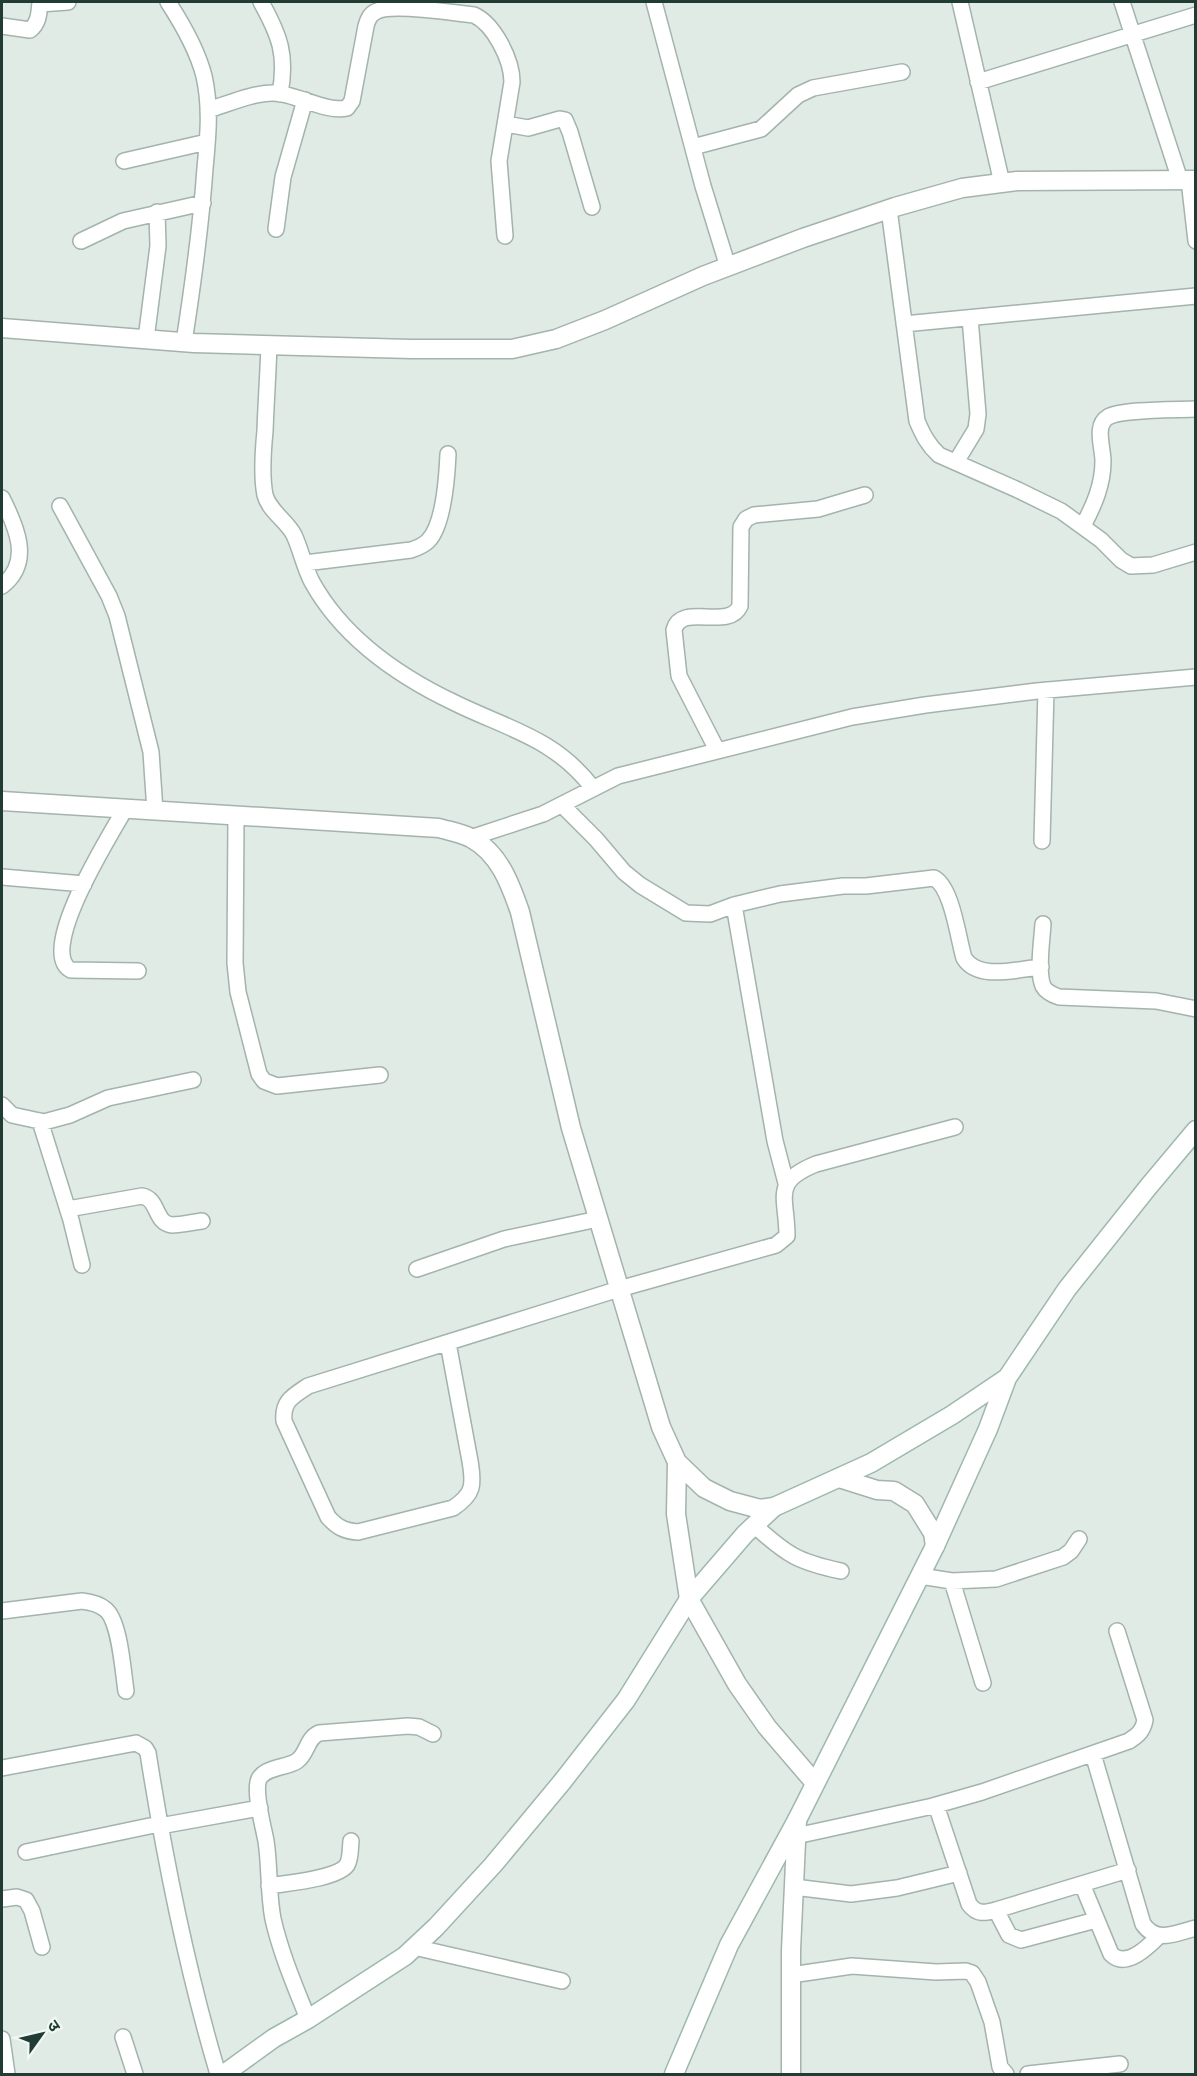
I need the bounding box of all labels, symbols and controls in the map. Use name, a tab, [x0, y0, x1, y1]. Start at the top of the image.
north arrow	[12, 2004, 72, 2064]
text: उ	[44, 2016, 66, 2035]

